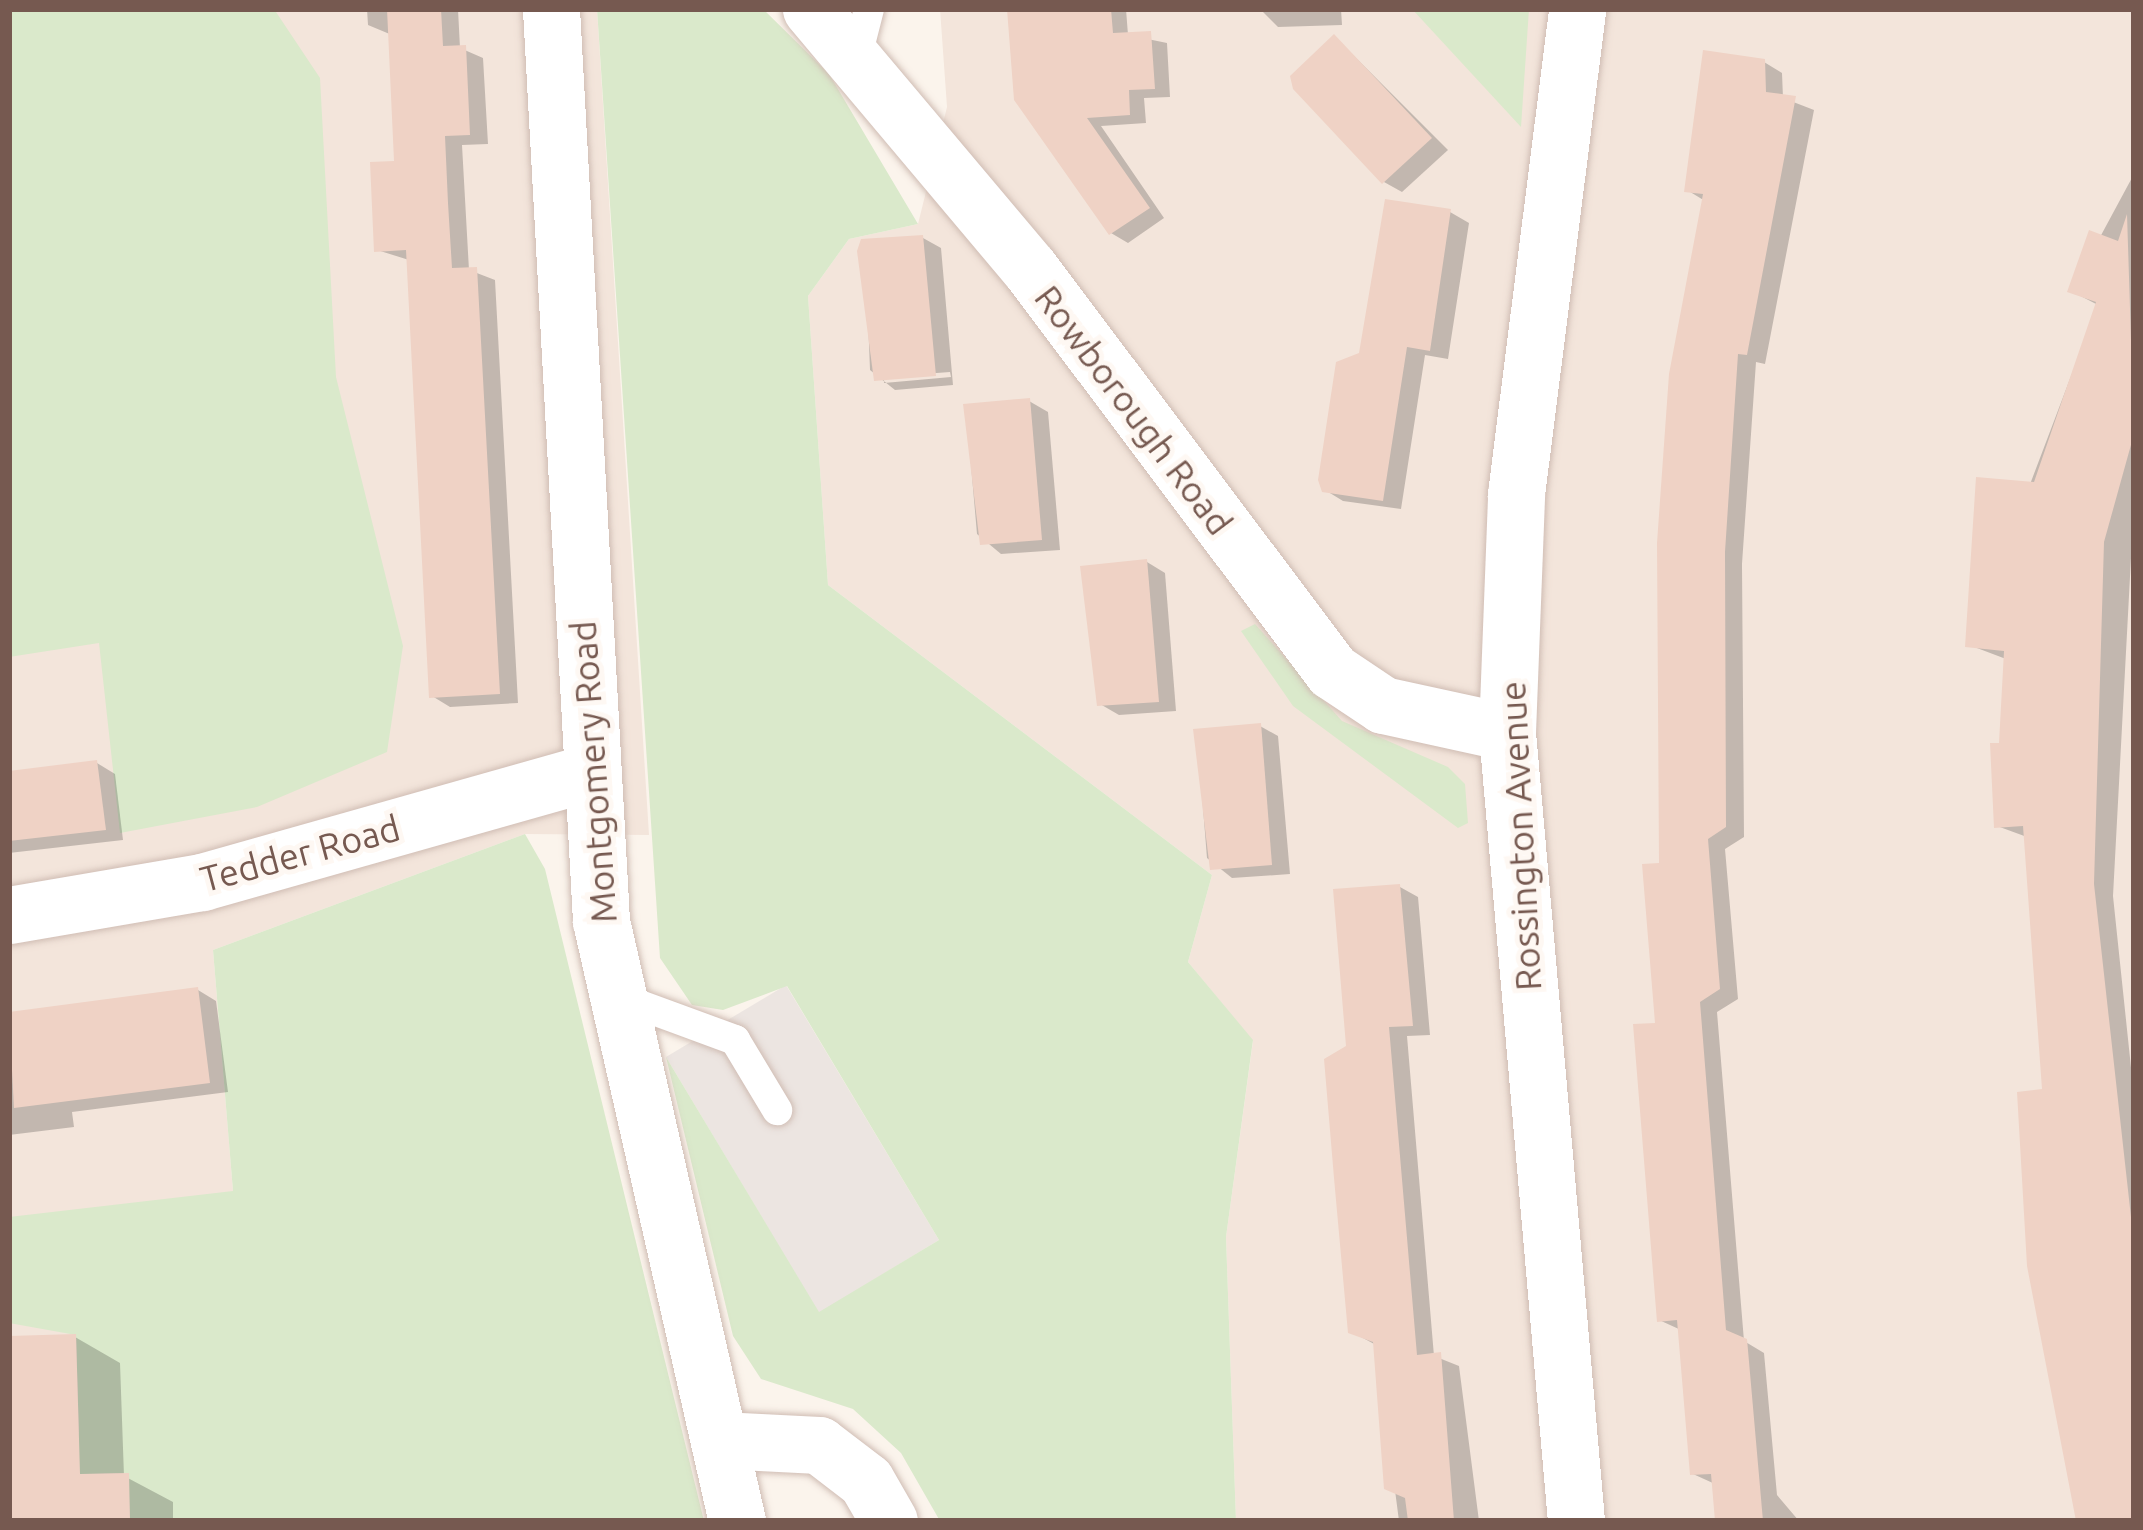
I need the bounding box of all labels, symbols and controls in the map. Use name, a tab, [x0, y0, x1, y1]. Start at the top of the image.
street label: Rowborough Road	[1026, 277, 1242, 543]
street label: Montgomery Road	[561, 620, 625, 924]
street label: Rossington Avenue	[1490, 680, 1550, 992]
street label: Tedder Road	[195, 806, 405, 900]

